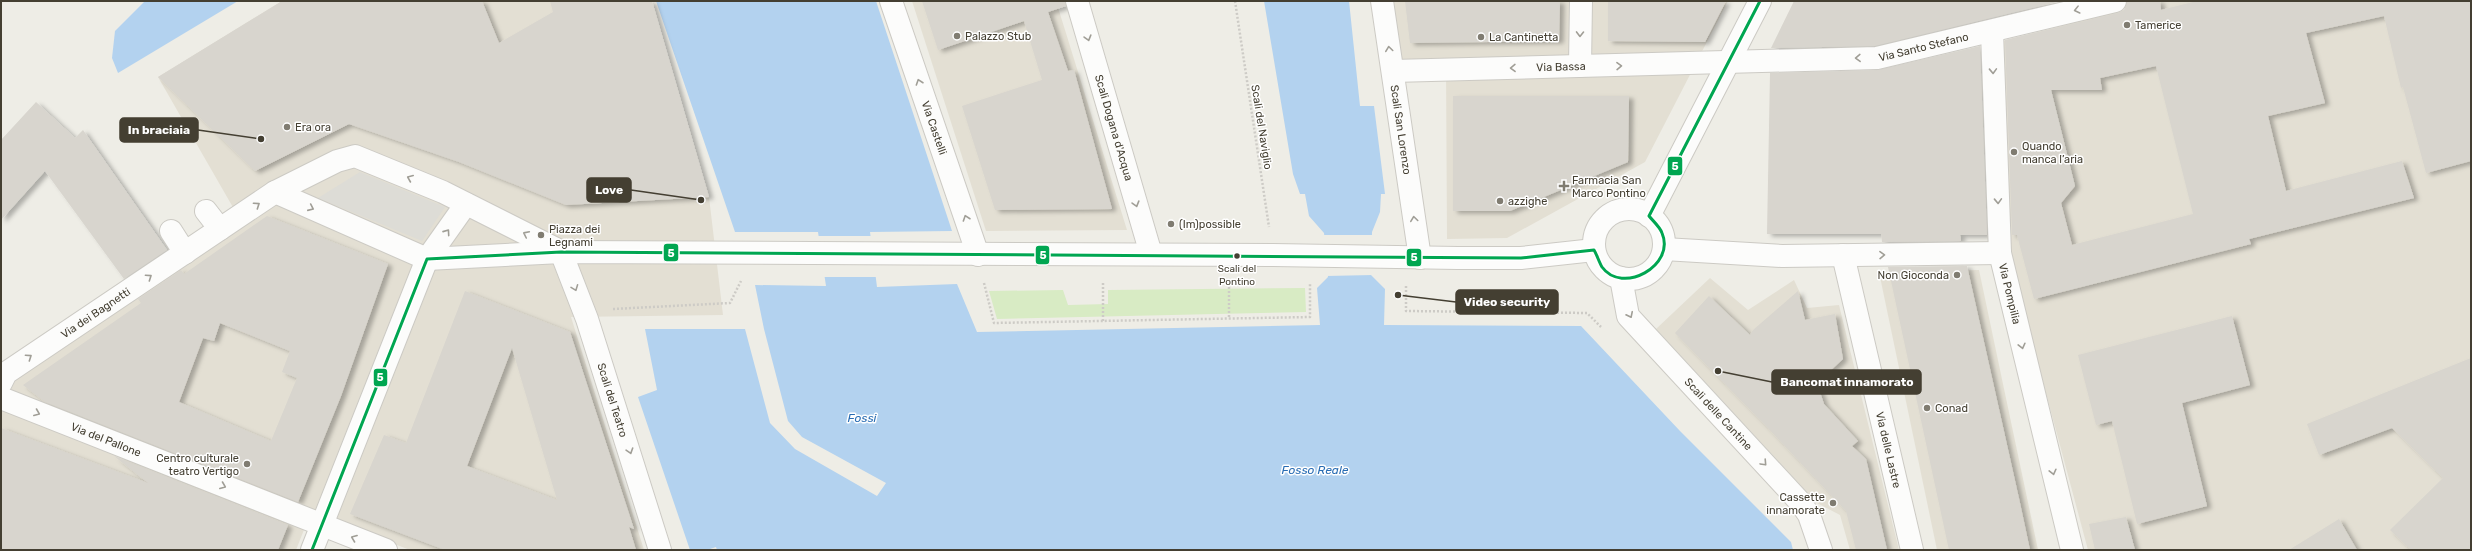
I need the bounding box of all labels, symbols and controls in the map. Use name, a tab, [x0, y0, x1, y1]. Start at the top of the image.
one-way arrow	[2074, 6, 2081, 14]
place label: Tamerice	[2135, 19, 2181, 32]
marker: Tamerice	[2122, 20, 2132, 30]
place label: Palazzo Stub	[965, 30, 1031, 43]
street label: Via Santo Stefano	[1877, 30, 1970, 64]
marker: Palazzo Stub	[952, 31, 962, 41]
place label: La Cantinetta	[1489, 31, 1558, 44]
one-way arrow	[1576, 31, 1585, 37]
marker: La Cantinetta	[1476, 32, 1486, 42]
one-way arrow	[1083, 35, 1092, 42]
one-way arrow	[1385, 46, 1394, 52]
one-way arrow	[1855, 54, 1861, 63]
street label: Via Bassa	[1536, 60, 1586, 74]
one-way arrow	[1616, 62, 1622, 70]
one-way arrow	[1510, 64, 1516, 72]
one-way arrow	[1989, 68, 1998, 74]
street label: Scali Dogana d'Acqua	[1092, 73, 1135, 182]
one-way arrow	[915, 78, 924, 85]
street label: Scali del Naviglio	[1248, 84, 1275, 170]
street label: Scali San Lorenzo	[1387, 84, 1414, 175]
street label: Via Castelli	[919, 99, 949, 157]
callout: In braciaia	[120, 118, 198, 142]
place label: Era ora	[295, 121, 331, 134]
marker: Era ora	[282, 122, 292, 132]
text: In braciaia	[128, 123, 190, 137]
place label: Quando manca l’aria	[2022, 140, 2083, 166]
marker: Quando manca l’aria	[2009, 147, 2019, 157]
line badge: 5	[1667, 156, 1683, 176]
text: 5	[1671, 160, 1679, 173]
one-way arrow	[406, 174, 413, 182]
place label: Farmacia San Marco Pontino	[1572, 174, 1646, 200]
callout: Love	[587, 178, 631, 202]
marker: Farmacia San Marco Pontino	[1559, 181, 1569, 191]
text: Love	[595, 183, 623, 197]
place label: azzighe	[1508, 195, 1547, 208]
marker: azzighe	[1495, 196, 1505, 206]
one-way arrow	[1994, 198, 2002, 204]
one-way arrow	[1131, 200, 1140, 207]
one-way arrow	[253, 202, 260, 210]
one-way arrow	[307, 203, 314, 211]
one-way arrow	[962, 215, 970, 222]
one-way arrow	[1410, 216, 1419, 222]
place label: (Im)possible	[1179, 218, 1241, 231]
marker: (Im)possible	[1166, 219, 1176, 229]
place label: Piazza dei Legnami	[549, 223, 600, 249]
one-way arrow	[442, 229, 449, 236]
marker: Piazza dei Legnami	[536, 230, 546, 240]
one-way arrow	[523, 231, 531, 239]
line badge: 5	[663, 243, 679, 262]
line badge: 5	[1035, 245, 1050, 265]
text: 5	[667, 247, 675, 260]
line badge: 5	[1406, 248, 1422, 267]
text: 5	[1039, 249, 1047, 262]
marker: Scali del Pontino	[1232, 251, 1242, 261]
text: 5	[1410, 251, 1418, 264]
one-way arrow	[1879, 251, 1885, 259]
street label: Via Pompilia	[1996, 262, 2023, 326]
place label: Scali del Pontino	[1218, 263, 1256, 288]
place label: Non Gioconda	[1878, 269, 1949, 282]
marker: Non Gioconda	[1952, 270, 1962, 280]
one-way arrow	[145, 274, 152, 282]
street label: Via dei Bagnetti	[59, 285, 133, 341]
one-way arrow	[571, 285, 579, 292]
callout: Video security	[1456, 290, 1558, 314]
text: Video security	[1464, 295, 1550, 309]
one-way arrow	[1625, 311, 1633, 318]
one-way arrow	[2018, 342, 2026, 349]
one-way arrow	[25, 355, 32, 362]
street label: Scali del Teatro	[594, 362, 630, 439]
line badge: 5	[373, 368, 388, 387]
callout: Bancomat innamorato	[1772, 370, 1921, 394]
text: 5	[376, 371, 384, 384]
street label: Scali delle Cantine	[1682, 375, 1755, 453]
text: Bancomat innamorato	[1780, 375, 1914, 389]
place label: Conad	[1935, 402, 1968, 415]
marker: Conad	[1922, 403, 1932, 413]
one-way arrow	[34, 408, 41, 416]
street label: Via delle Lastre	[1873, 410, 1903, 489]
water label: Fossi	[848, 411, 878, 425]
street label: Via del Pallone	[69, 420, 143, 460]
one-way arrow	[625, 448, 634, 455]
place label: Centro culturale teatro Vertigo	[156, 452, 239, 478]
one-way arrow	[1759, 458, 1766, 466]
marker: Centro culturale teatro Vertigo	[242, 459, 252, 469]
water label: Fosso Reale	[1281, 463, 1349, 477]
one-way arrow	[2048, 468, 2057, 475]
one-way arrow	[220, 482, 227, 490]
place label: Cassette innamorate	[1766, 491, 1825, 517]
marker: Cassette innamorate	[1828, 498, 1838, 508]
one-way arrow	[351, 534, 358, 542]

